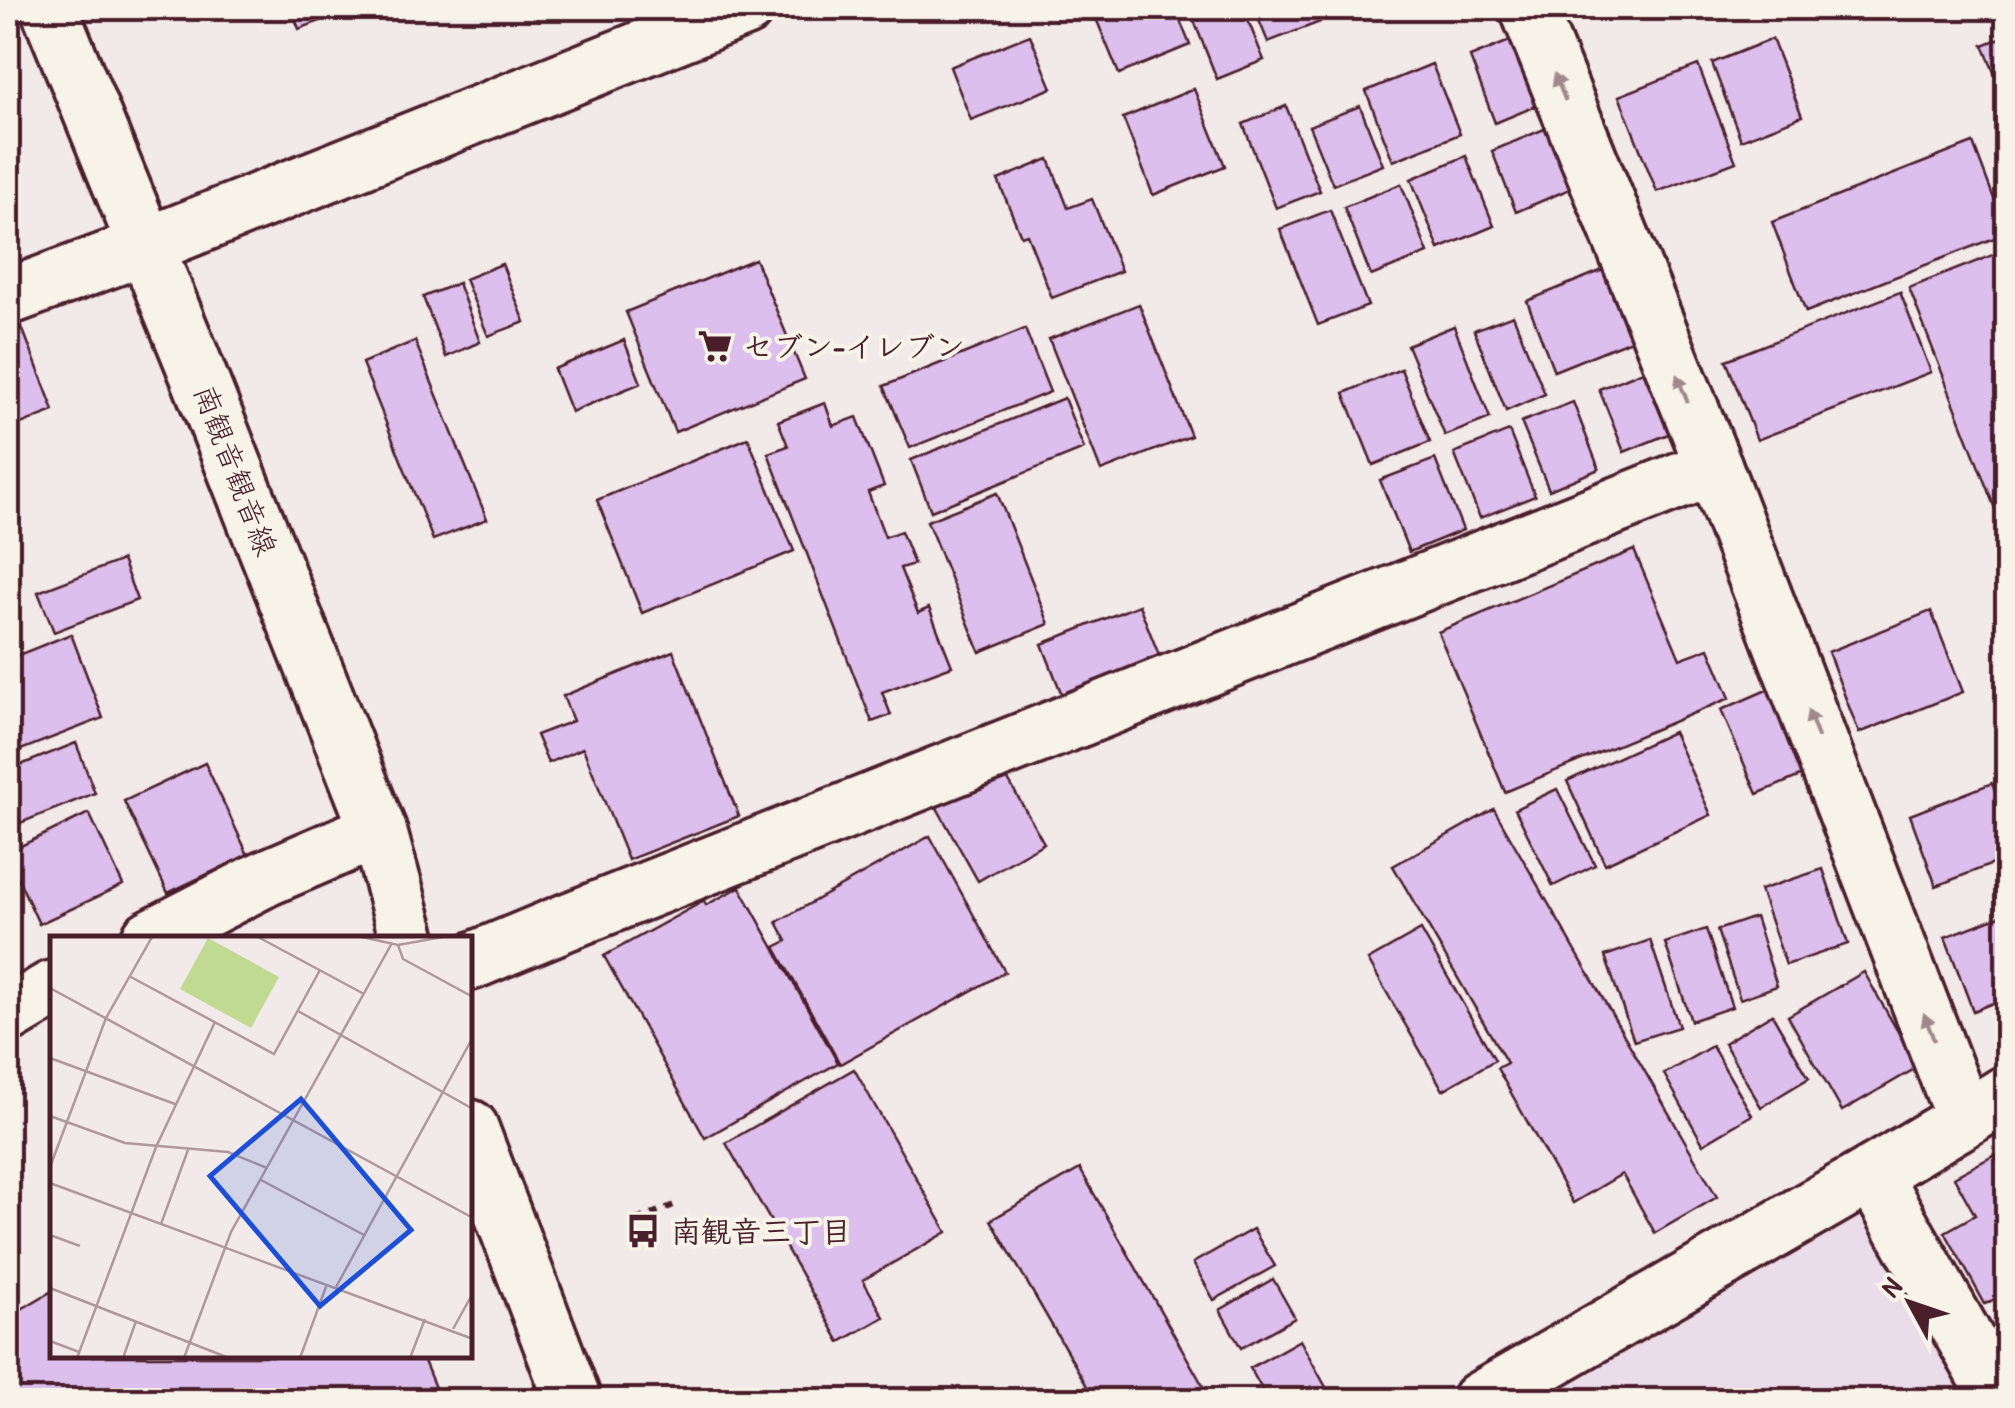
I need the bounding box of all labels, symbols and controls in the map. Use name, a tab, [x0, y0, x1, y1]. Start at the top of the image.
one-way arrow	[1552, 72, 1568, 102]
place label: セブン-イレブン	[743, 326, 965, 366]
supermarket icon: セブン-イレブン	[696, 327, 734, 365]
one-way arrow	[1674, 373, 1690, 403]
street label: 南観音観音線	[185, 379, 287, 561]
one-way arrow	[1804, 708, 1820, 738]
inset map	[50, 936, 472, 1358]
one-way arrow	[1921, 1012, 1936, 1042]
place label: 南観音三丁目	[671, 1211, 851, 1251]
bus stop icon: 南観音三丁目	[624, 1212, 662, 1250]
north arrow	[1860, 1253, 1960, 1353]
text: N	[1872, 1269, 1910, 1305]

